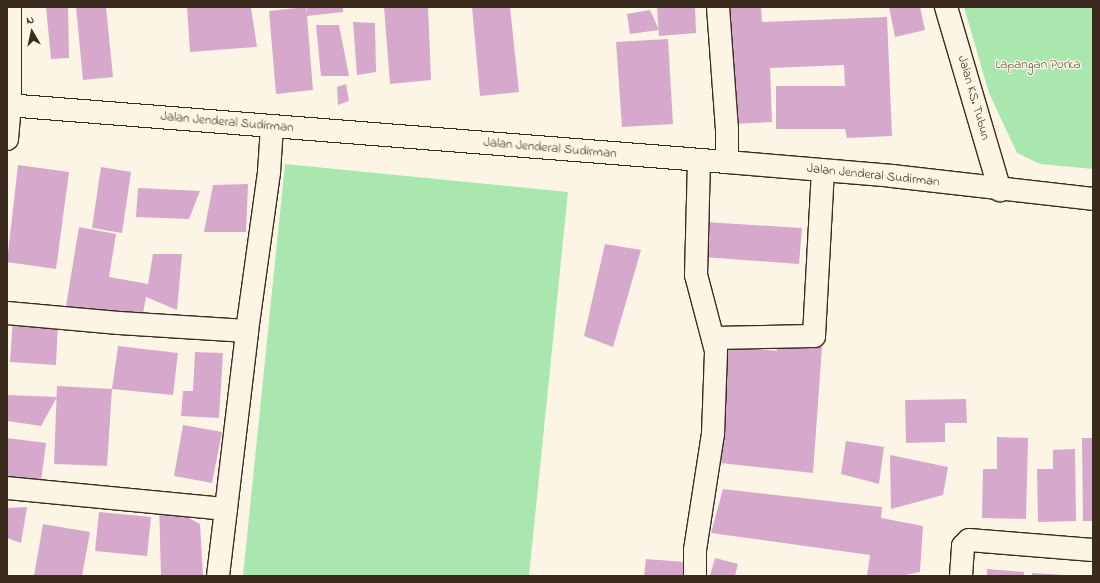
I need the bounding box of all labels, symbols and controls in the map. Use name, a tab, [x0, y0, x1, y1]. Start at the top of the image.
north arrow	[12, 12, 52, 52]
text: N	[25, 12, 35, 29]
street label: Jalan KS. Tubun	[953, 54, 993, 142]
park label: Lapangan Porka	[995, 57, 1081, 73]
street label: Jalan Jenderal Sudirman	[160, 109, 294, 137]
street label: Jalan Jenderal Sudirman	[483, 135, 617, 163]
street label: Jalan Jenderal Sudirman	[806, 161, 940, 191]

